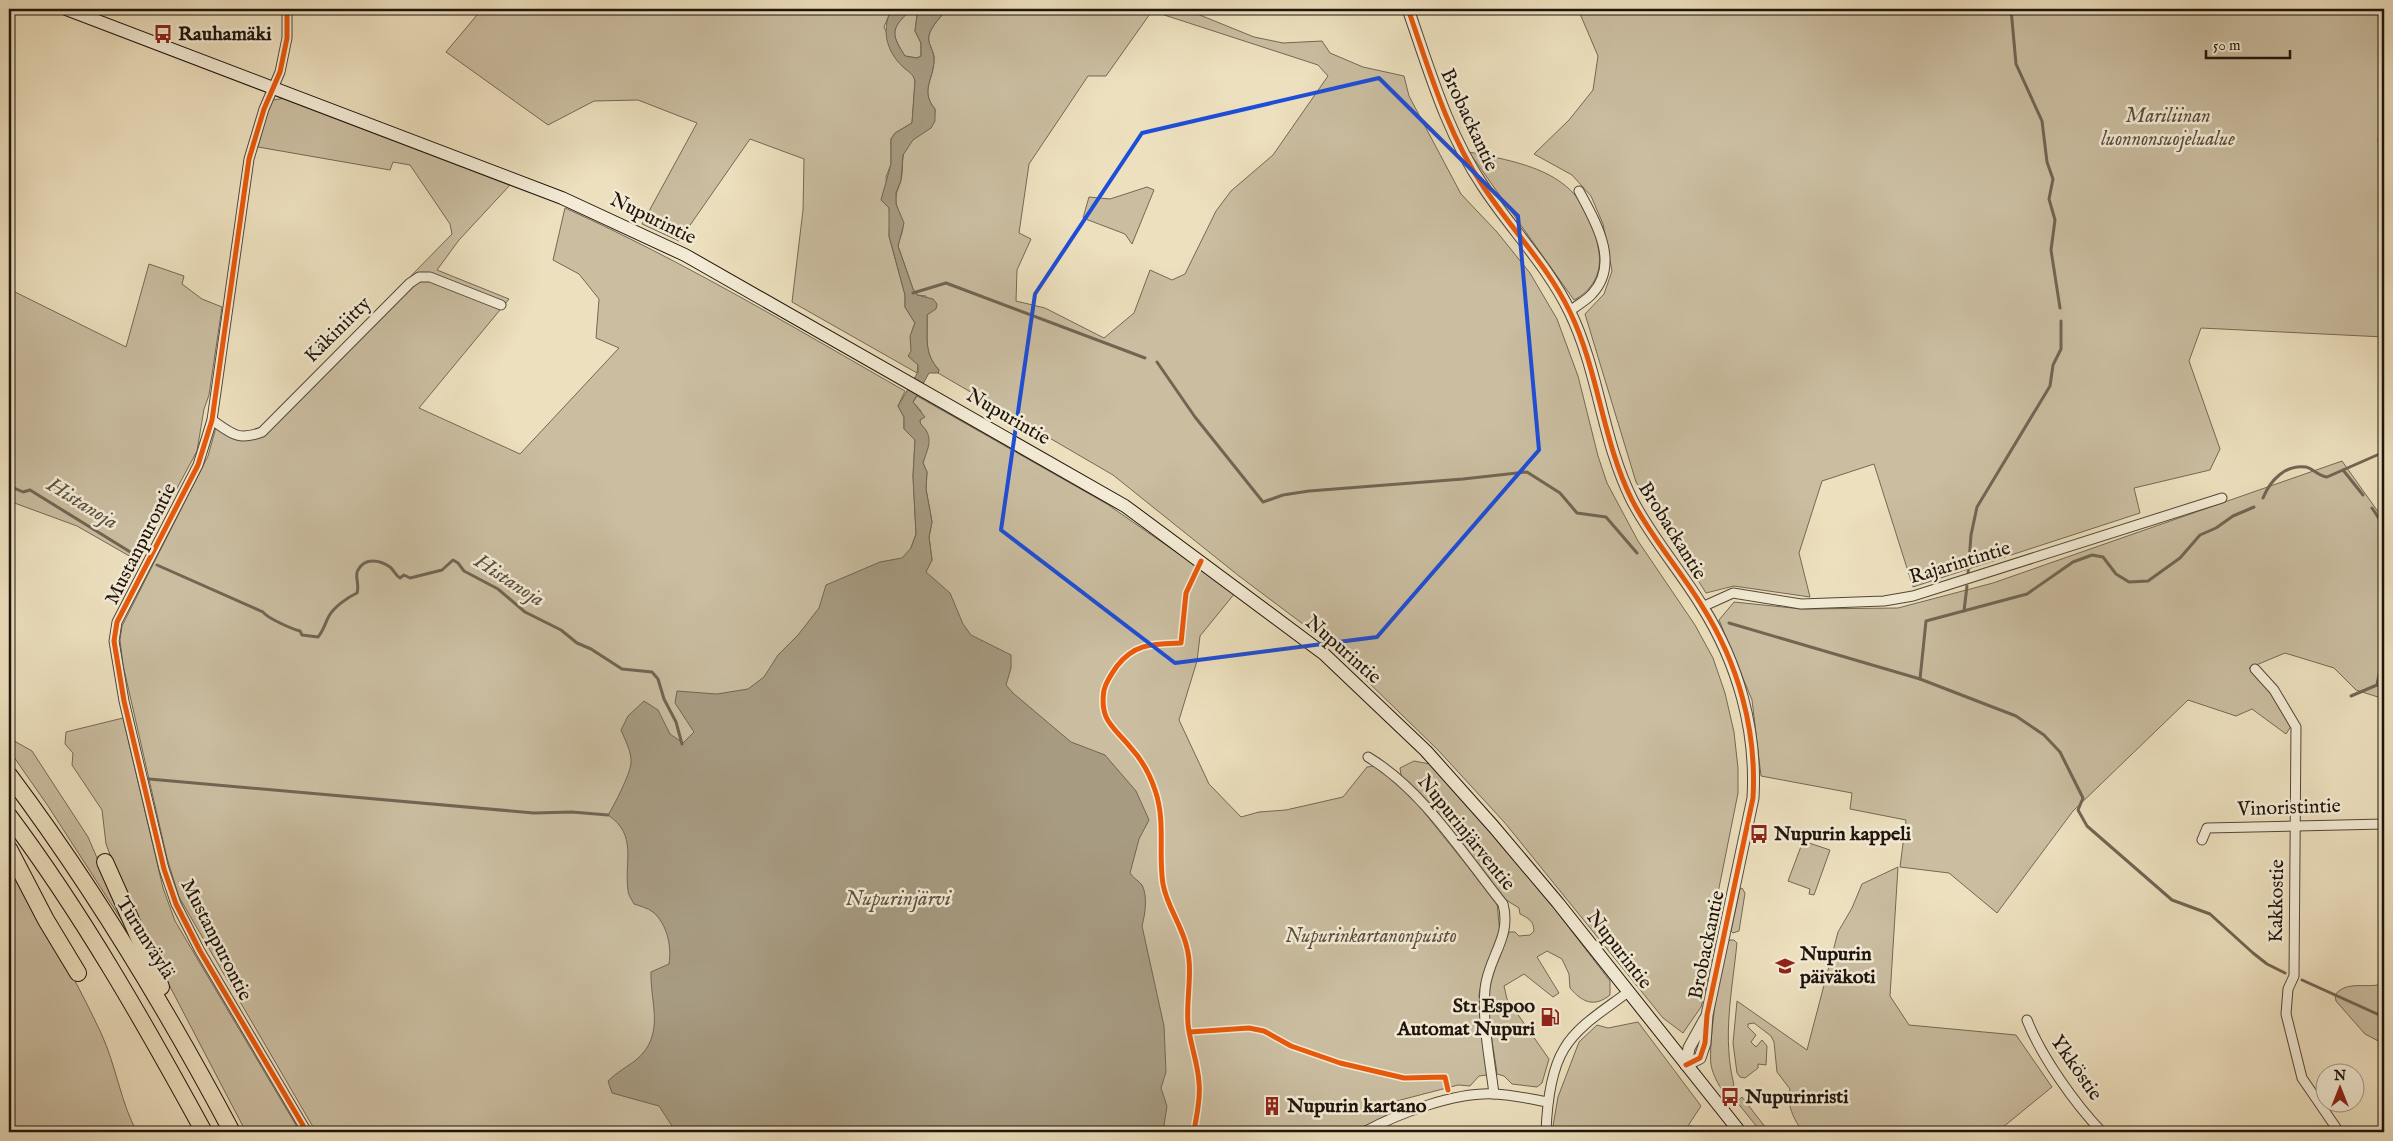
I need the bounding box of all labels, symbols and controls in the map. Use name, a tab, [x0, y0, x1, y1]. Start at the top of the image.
place label: Rauhamäki	[178, 22, 272, 47]
bus stop icon: Rauhamäki	[152, 23, 174, 45]
scale bar	[2206, 28, 2289, 60]
text: 50 m	[2213, 36, 2241, 55]
street label: Brobackantie	[1434, 65, 1504, 175]
park label: Mariliinan luonnonsuojelualue	[2101, 104, 2235, 152]
street label: Nupurintie	[606, 187, 700, 251]
street label: Käkiniitty	[299, 291, 377, 369]
street label: Nupurintie	[962, 383, 1054, 451]
water label: Histanoja	[41, 471, 122, 536]
street label: Brobackantie	[1632, 478, 1712, 584]
street label: Mustanpurontie	[100, 479, 182, 609]
street label: Rajarintintie	[1906, 536, 2014, 590]
water label: Histanoja	[468, 548, 549, 614]
street label: Nupurintie	[1300, 610, 1386, 690]
street label: Nupurinjärventie	[1412, 770, 1520, 896]
street label: Vinoristintie	[2236, 794, 2341, 822]
place label: Nupurin kappeli	[1773, 822, 1912, 847]
bus stop icon: Nupurin kappeli	[1748, 823, 1770, 845]
street label: Kakkostie	[2264, 859, 2290, 943]
street label: Mustanpurontie	[175, 875, 257, 1005]
water label: Nupurinjärvi	[845, 886, 953, 913]
street label: Brobackantie	[1683, 888, 1731, 1002]
street label: Turunväylä	[110, 892, 180, 984]
street label: Nupurintie	[1581, 906, 1657, 994]
park label: Nupurinkartanonpuisto	[1285, 924, 1457, 949]
place label: Nupurin päiväkoti	[1799, 942, 1876, 990]
school or university icon: Nupurin päiväkoti	[1774, 955, 1796, 977]
place label: St1 Espoo Automat Nupuri	[1396, 994, 1536, 1042]
fuel station icon: St1 Espoo Automat Nupuri	[1539, 1006, 1561, 1028]
street label: Ykköstie	[2044, 1030, 2108, 1106]
north arrow	[2316, 1064, 2366, 1114]
text: N	[2333, 1067, 2346, 1085]
place label: Nupurinristi	[1744, 1085, 1849, 1110]
bus stop icon: Nupurinristi	[1719, 1086, 1741, 1108]
place label: Nupurin kartano	[1286, 1094, 1427, 1119]
building icon: Nupurin kartano	[1261, 1095, 1283, 1117]

